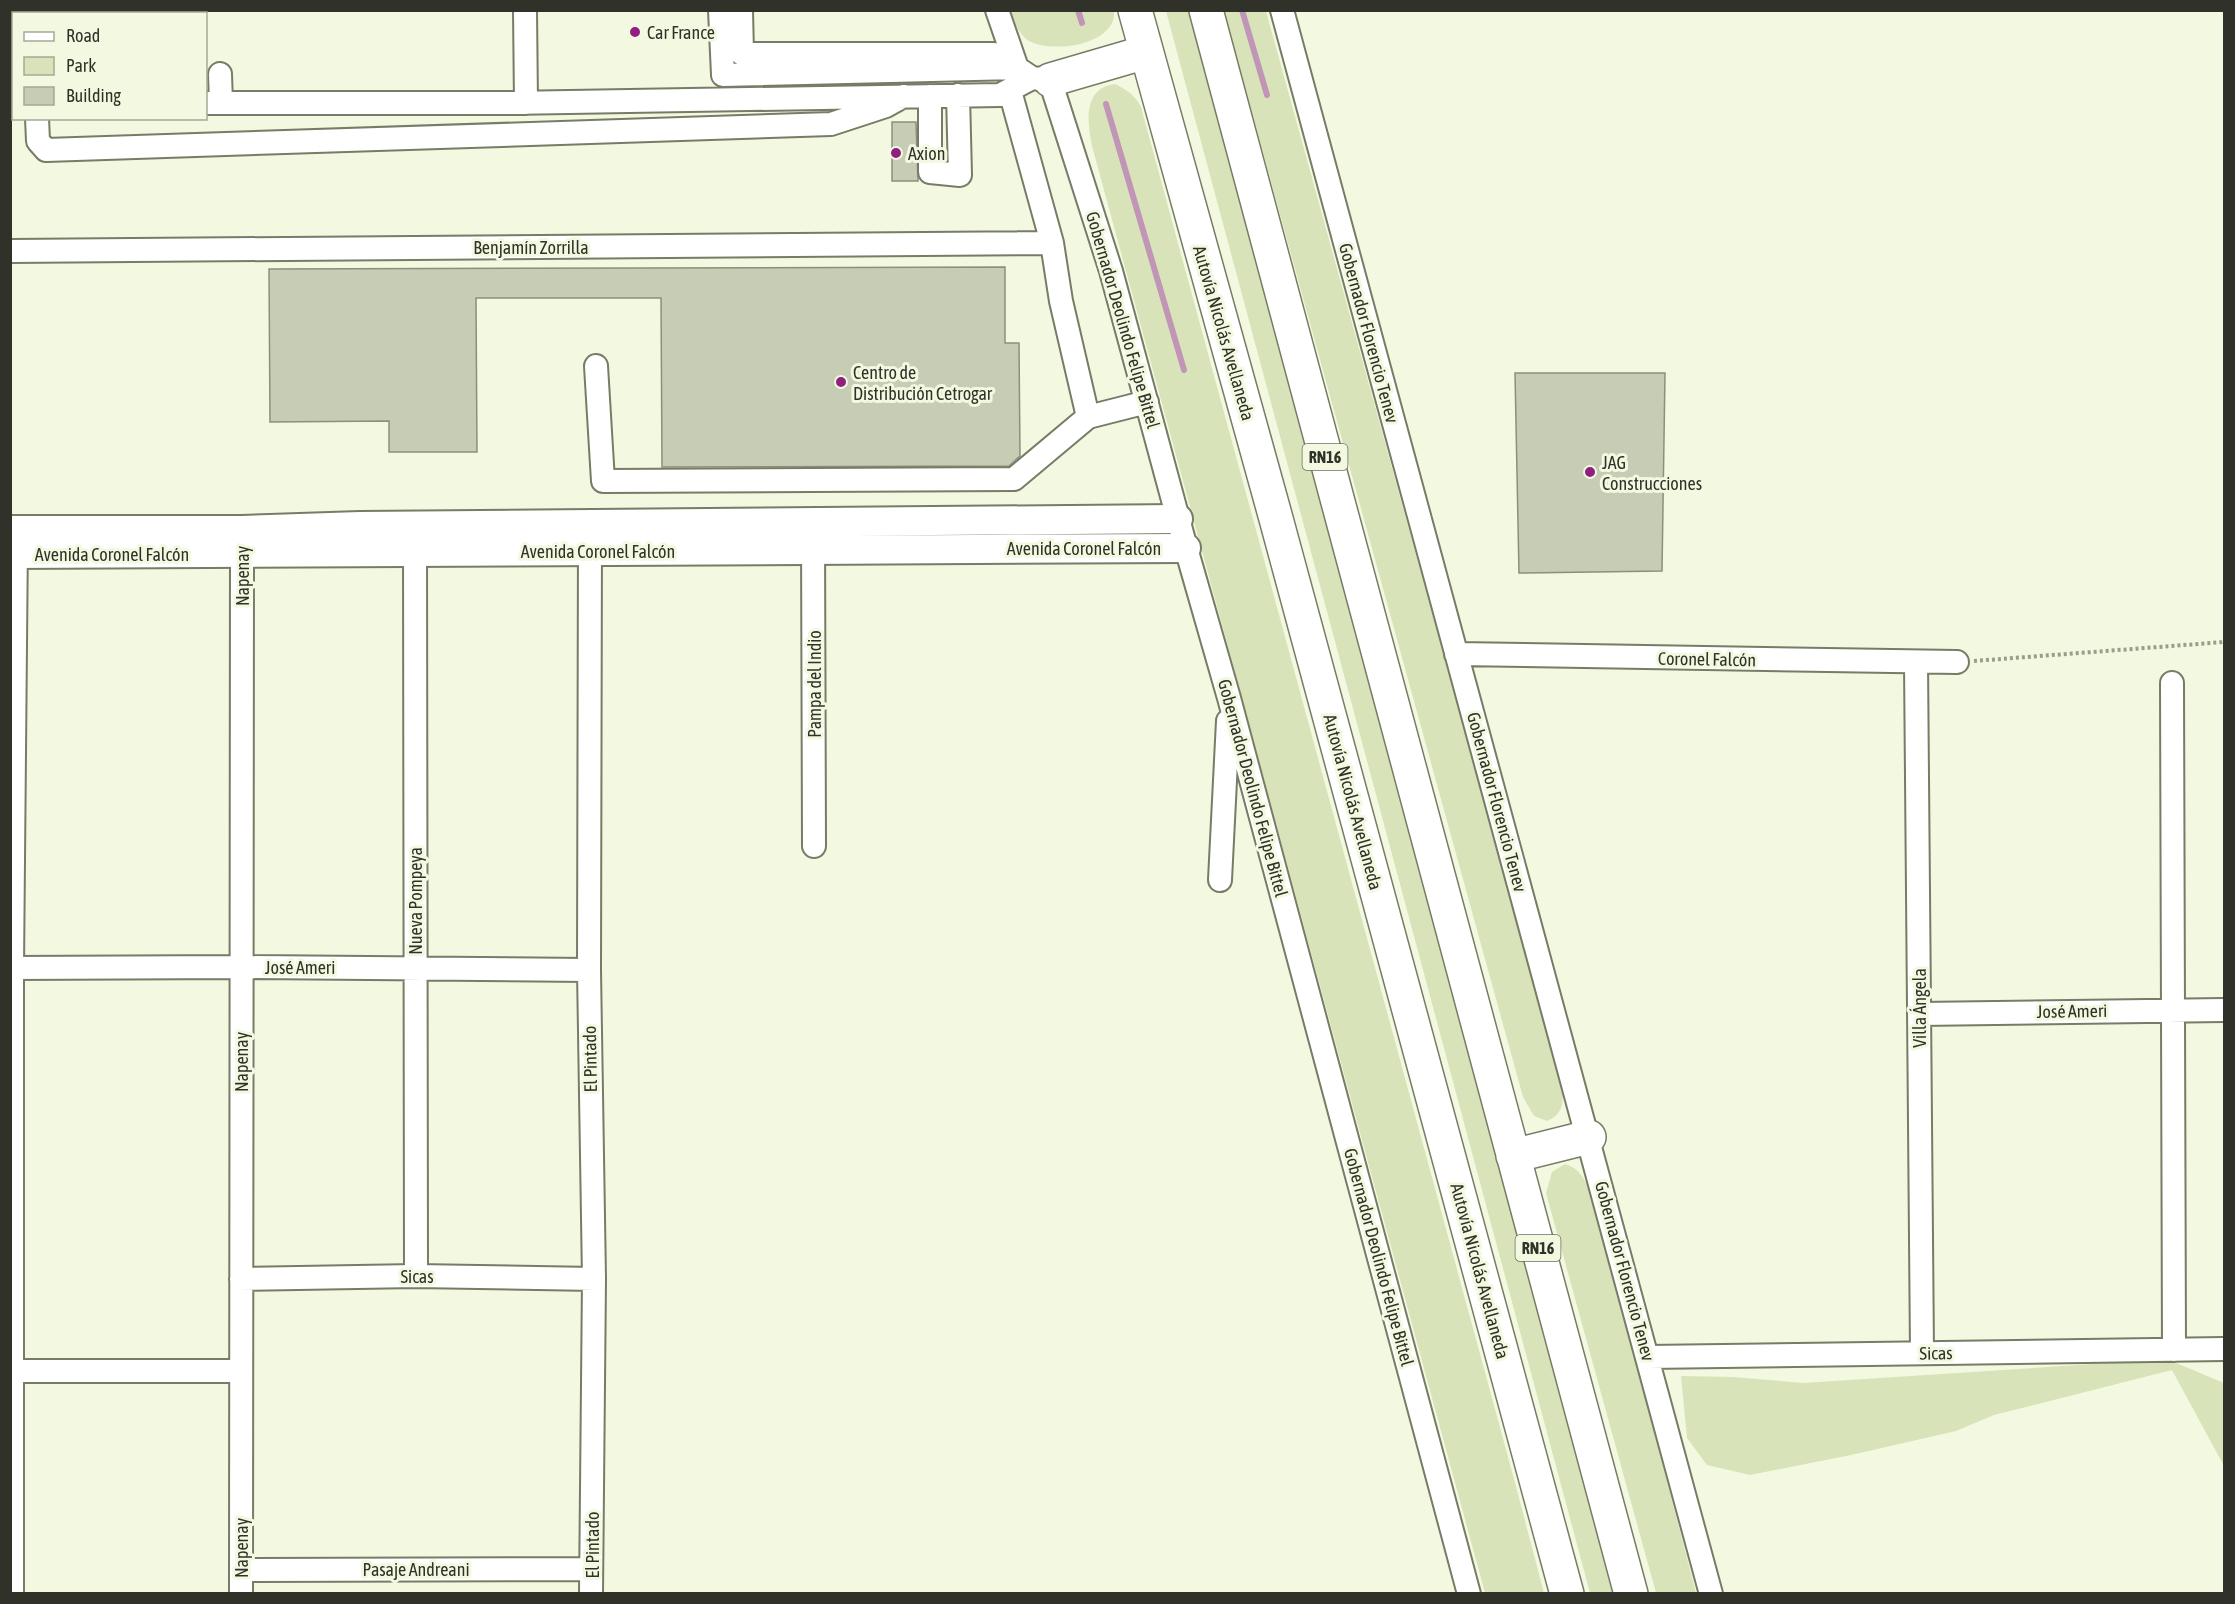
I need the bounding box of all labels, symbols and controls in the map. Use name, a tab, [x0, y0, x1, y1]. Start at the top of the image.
legend	[12, 12, 207, 120]
place label: Car France	[647, 22, 715, 43]
text: Road	[66, 25, 100, 46]
marker: Car France	[628, 25, 642, 39]
text: Park	[66, 55, 96, 76]
text: Building	[66, 85, 121, 106]
place label: Axion	[908, 143, 945, 164]
marker: Axion	[889, 146, 903, 160]
street label: Gobernador Deolindo Felipe Bittel	[1082, 209, 1164, 431]
street label: Benjamín Zorrilla	[473, 237, 589, 258]
street label: Gobernador Florencio Tenev	[1335, 241, 1403, 425]
street label: Autovía Nicolás Avellaneda	[1189, 243, 1259, 423]
place label: Centro de Distribución Cetrogar	[853, 362, 993, 404]
marker: Centro de Distribución Cetrogar	[834, 375, 848, 389]
road number: RN16	[1302, 444, 1348, 470]
place label: JAG Construcciones	[1602, 452, 1702, 494]
marker: JAG Construcciones	[1583, 465, 1597, 479]
street label: Avenida Coronel Falcón	[1007, 538, 1161, 559]
street label: Avenida Coronel Falcón	[521, 541, 675, 562]
street label: Avenida Coronel Falcón	[35, 544, 189, 565]
street label: Napenay	[232, 546, 253, 606]
street label: Pampa del Indio	[804, 630, 825, 738]
street label: Coronel Falcón	[1658, 648, 1756, 670]
street label: Gobernador Deolindo Felipe Bittel	[1214, 677, 1292, 899]
street label: Gobernador Florencio Tenev	[1463, 710, 1531, 894]
street label: Autovía Nicolás Avellaneda	[1319, 712, 1387, 892]
street label: Nueva Pompeya	[405, 847, 426, 955]
street label: José Ameri	[265, 957, 335, 978]
street label: Villa Ángela	[1909, 968, 1930, 1048]
street label: José Ameri	[2037, 1000, 2107, 1022]
street label: El Pintado	[579, 1025, 601, 1093]
street label: Napenay	[231, 1032, 252, 1092]
street label: Gobernador Deolindo Felipe Bittel	[1340, 1146, 1418, 1368]
street label: Gobernador Florencio Tenev	[1591, 1179, 1659, 1363]
street label: Autovía Nicolás Avellaneda	[1446, 1181, 1514, 1361]
road number: RN16	[1516, 1235, 1560, 1261]
street label: Sicas	[400, 1266, 434, 1287]
street label: Sicas	[1919, 1342, 1953, 1364]
street label: El Pintado	[582, 1512, 603, 1578]
street label: Napenay	[231, 1518, 252, 1578]
street label: Pasaje Andreani	[362, 1559, 470, 1580]

